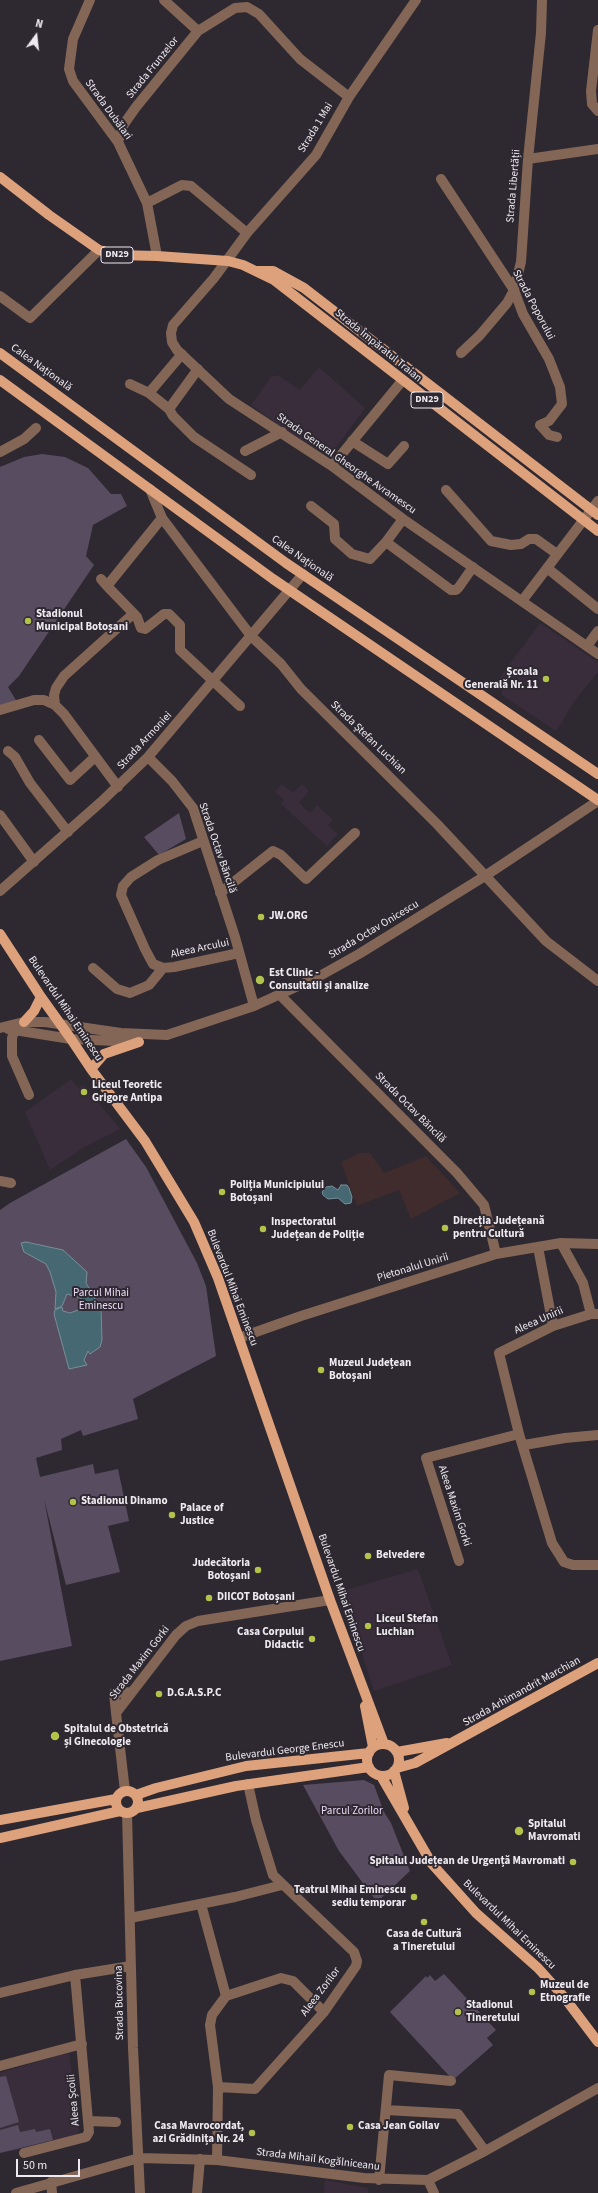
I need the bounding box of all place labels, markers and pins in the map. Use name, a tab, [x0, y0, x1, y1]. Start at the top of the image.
place label: Stadionul Municipal Botoșani	[36, 608, 128, 634]
marker: Stadionul Municipal Botoșani	[23, 616, 33, 626]
place label: Școala Generală Nr. 11	[464, 666, 538, 692]
marker: Școala Generală Nr. 11	[541, 674, 551, 684]
place label: JW.ORG	[269, 910, 308, 924]
marker: JW.ORG	[256, 912, 266, 922]
place label: Est Clinic - Consultatii și analize	[269, 967, 369, 993]
marker: Est Clinic - Consultatii și analize	[254, 974, 266, 986]
place label: Liceul Teoretic Grigore Antipa	[92, 1079, 162, 1105]
marker: Liceul Teoretic Grigore Antipa	[79, 1087, 89, 1097]
place label: Poliția Municipiului Botoșani	[230, 1179, 324, 1205]
marker: Poliția Municipiului Botoșani	[217, 1187, 227, 1197]
place label: Direcția Județeană pentru Cultură	[453, 1215, 544, 1241]
place label: Inspectoratul Județean de Poliție	[271, 1216, 364, 1242]
marker: Direcția Județeană pentru Cultură	[440, 1223, 450, 1233]
marker: Inspectoratul Județean de Poliție	[258, 1224, 268, 1234]
place label: Muzeul Județean Botoșani	[329, 1357, 411, 1383]
marker: Muzeul Județean Botoșani	[316, 1365, 326, 1375]
place label: Stadionul Dinamo	[81, 1495, 168, 1509]
marker: Stadionul Dinamo	[68, 1497, 78, 1507]
place label: Palace of Justice	[180, 1502, 223, 1528]
marker: Palace of Justice	[167, 1510, 177, 1520]
place label: Belvedere	[376, 1549, 425, 1563]
marker: Belvedere	[363, 1551, 373, 1561]
place label: Judecătoria Botoșani	[192, 1557, 250, 1583]
marker: Judecătoria Botoșani	[253, 1565, 263, 1575]
place label: DIICOT Botoșani	[217, 1591, 295, 1605]
marker: DIICOT Botoșani	[204, 1593, 214, 1603]
place label: Liceul Stefan Luchian	[376, 1613, 438, 1639]
marker: Liceul Stefan Luchian	[363, 1621, 373, 1631]
place label: Casa Corpului Didactic	[237, 1626, 304, 1652]
marker: Casa Corpului Didactic	[307, 1634, 317, 1644]
place label: D.G.A.S.P.C	[167, 1687, 221, 1701]
marker: D.G.A.S.P.C	[154, 1689, 164, 1699]
place label: Spitalul de Obstetrică și Ginecologie	[64, 1723, 169, 1749]
marker: Spitalul de Obstetrică și Ginecologie	[49, 1730, 61, 1742]
place label: Spitalul Mavromati	[528, 1818, 581, 1844]
marker: Spitalul Mavromati	[513, 1825, 525, 1837]
place label: Spitalul Județean de Urgență Mavromati	[369, 1855, 565, 1869]
marker: Spitalul Județean de Urgență Mavromati	[568, 1857, 578, 1867]
place label: Teatrul Mihai Eminescu sediu temporar	[294, 1884, 406, 1910]
marker: Teatrul Mihai Eminescu sediu temporar	[409, 1892, 419, 1902]
marker: Casa de Cultură a Tineretului	[419, 1917, 429, 1927]
place label: Casa de Cultură a Tineretului	[386, 1928, 462, 1954]
place label: Muzeul de Etnografie	[540, 1979, 591, 2005]
marker: Muzeul de Etnografie	[527, 1987, 537, 1997]
place label: Stadionul Tineretului	[466, 1999, 520, 2025]
marker: Stadionul Tineretului	[453, 2007, 463, 2017]
place label: Casa Mavrocordat, azi Grădinița Nr. 24	[153, 2120, 244, 2146]
place label: Casa Jean Goilav	[358, 2120, 439, 2134]
marker: Casa Jean Goilav	[345, 2122, 355, 2132]
marker: Casa Mavrocordat, azi Grădinița Nr. 24	[247, 2128, 257, 2138]

